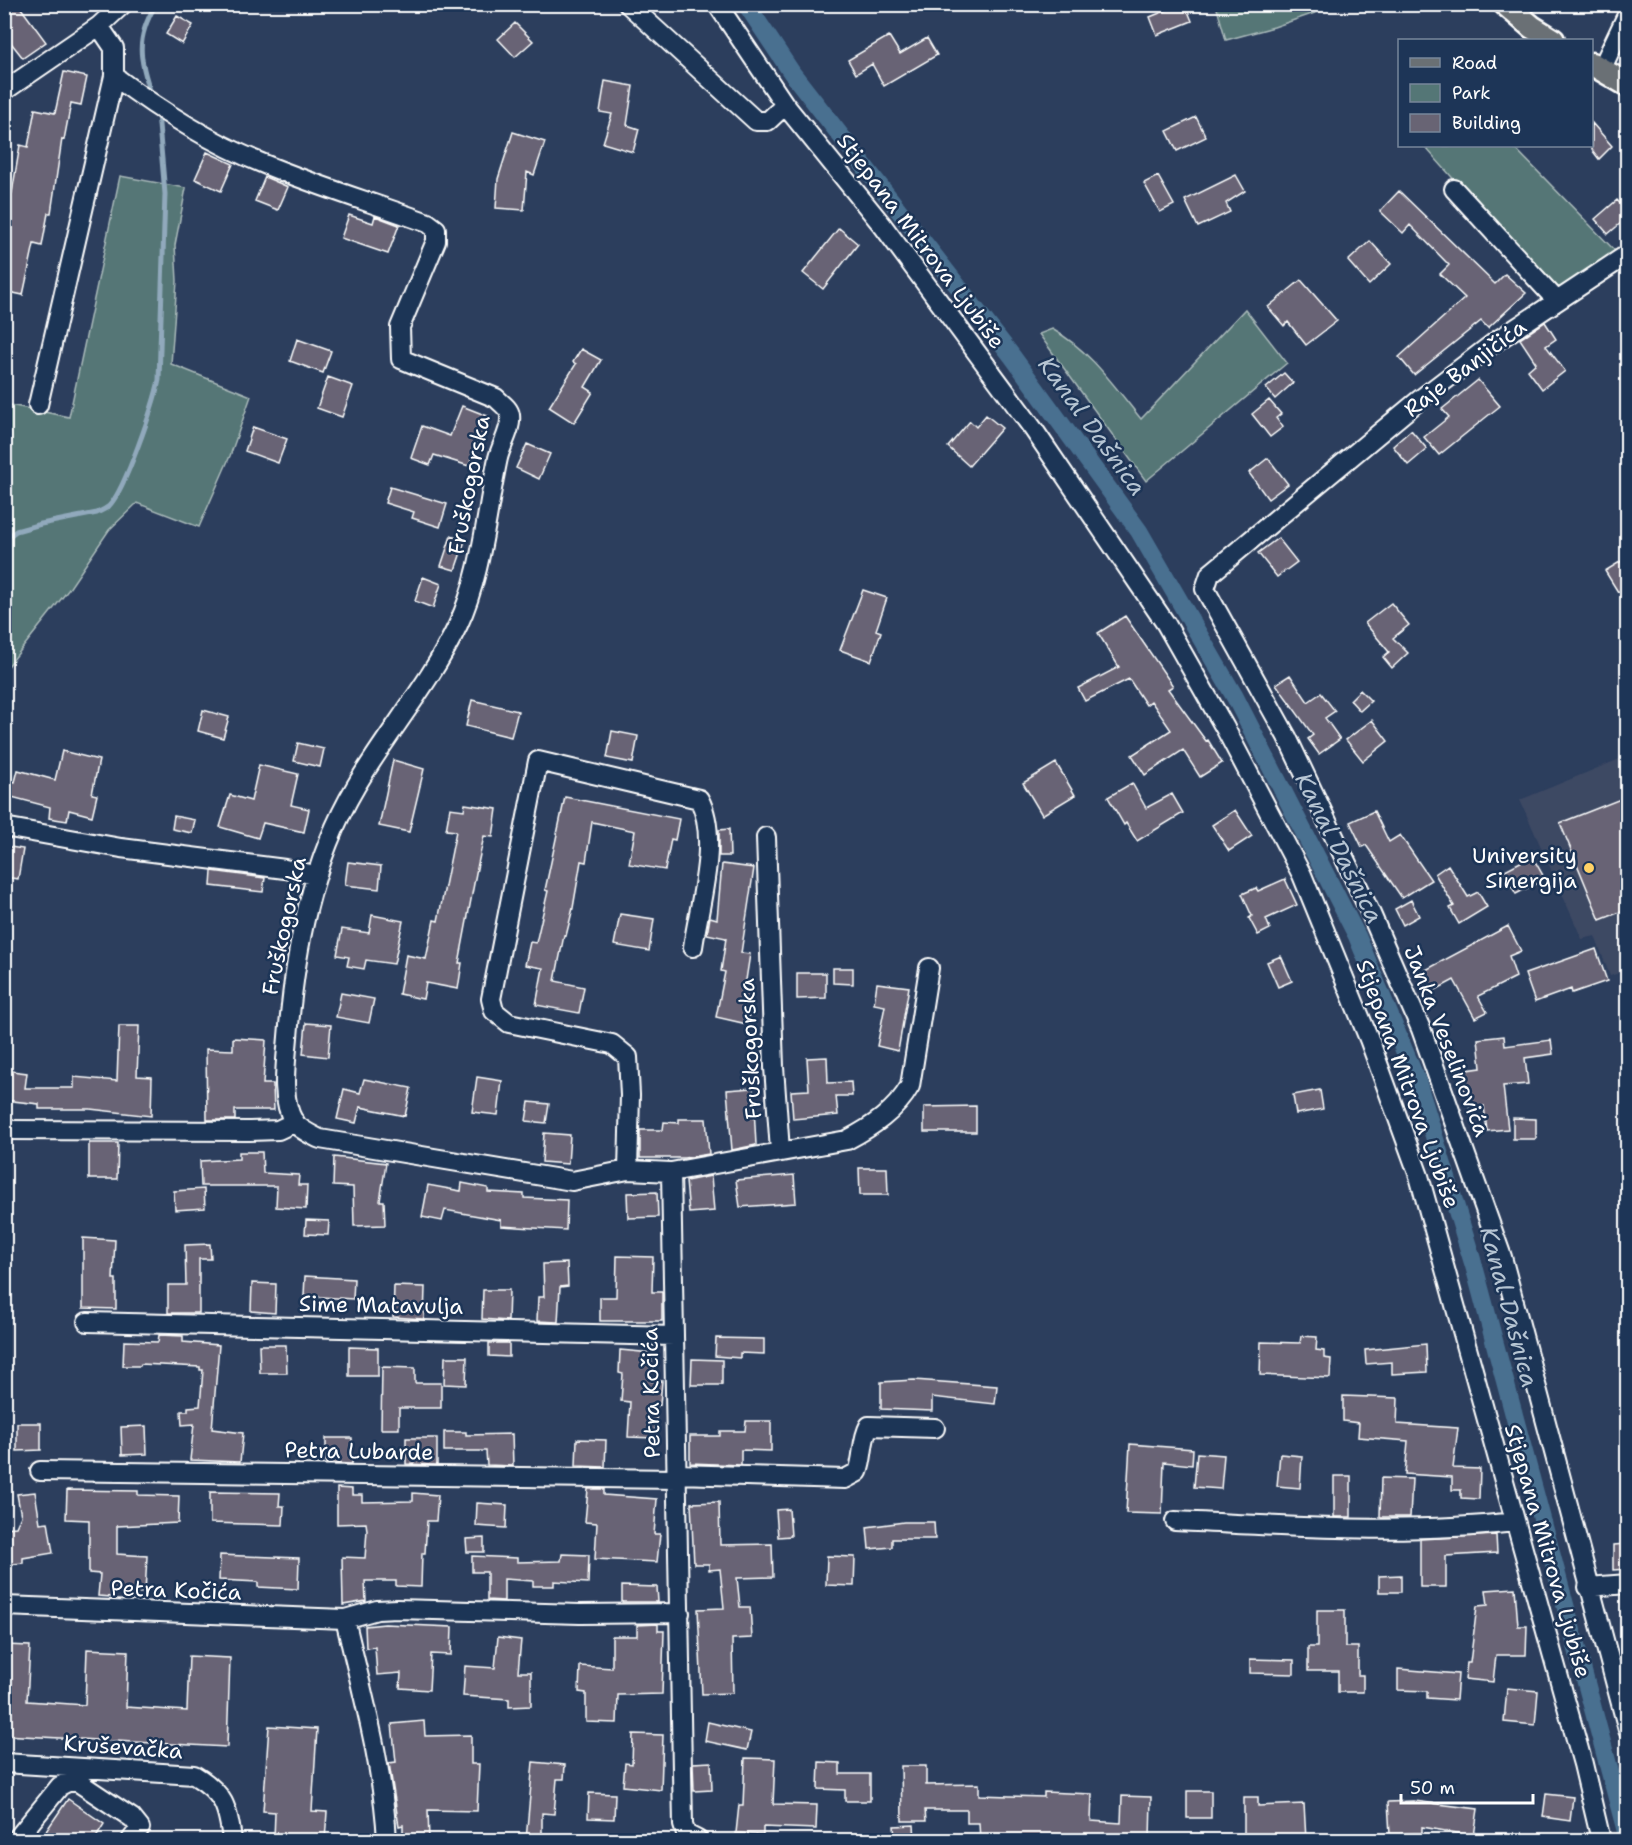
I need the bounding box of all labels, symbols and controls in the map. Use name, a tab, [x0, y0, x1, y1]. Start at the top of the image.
legend	[1398, 39, 1593, 147]
text: Road	[1452, 51, 1497, 75]
text: Park	[1452, 81, 1491, 105]
text: Building	[1452, 111, 1521, 135]
street label: Stjepana Mitrova Ljubiše	[830, 127, 1012, 355]
street label: Raje Banjičića	[1398, 312, 1532, 424]
water label: Kanal Dašnica	[1031, 350, 1153, 502]
street label: Fruškogorska	[441, 413, 497, 557]
water label: Kanal Dašnica	[1287, 767, 1391, 929]
place label: University Sinergija	[1472, 841, 1577, 895]
street label: Fruškogorska	[255, 854, 313, 998]
marker: University Sinergija	[1582, 861, 1596, 875]
street label: Janka Veselinovića	[1397, 941, 1497, 1141]
street label: Stjepana Mitrova Ljubiše	[1349, 956, 1467, 1212]
street label: Fruškogorska	[732, 977, 768, 1120]
water label: Kanal Dašnica	[1472, 1223, 1546, 1391]
street label: Sime Matavulja	[299, 1289, 464, 1321]
street label: Petra Kočića	[635, 1327, 667, 1459]
street label: Stjepana Mitrova Ljubiše	[1498, 1421, 1598, 1681]
street label: Petra Lubarde	[284, 1435, 434, 1467]
street label: Petra Kočića	[110, 1573, 242, 1607]
street label: Kruševačka	[62, 1728, 184, 1766]
scale bar	[1401, 1767, 1533, 1805]
text: 50 m	[1410, 1776, 1455, 1800]

